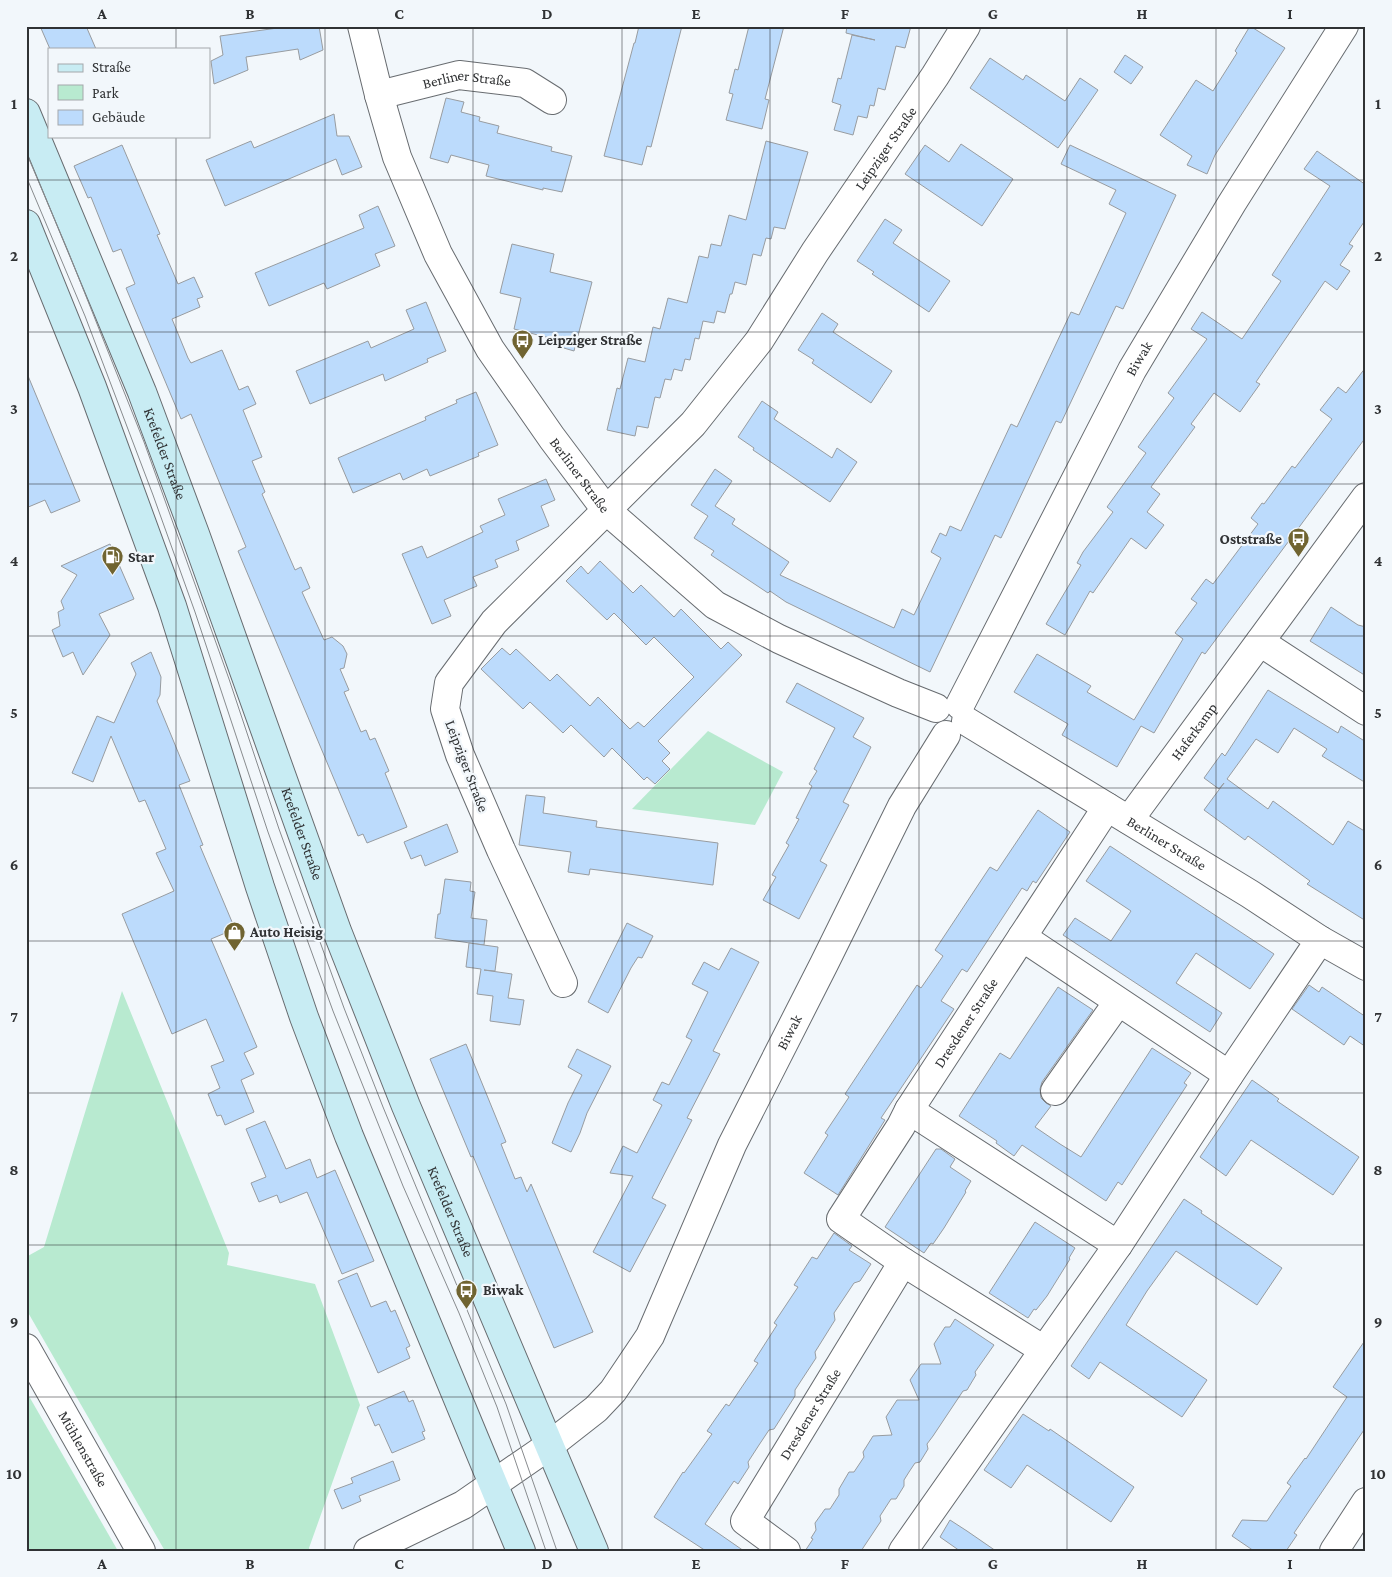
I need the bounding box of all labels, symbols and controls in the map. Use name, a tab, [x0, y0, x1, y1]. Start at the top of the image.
text: A	[96, 5, 107, 22]
text: B	[245, 5, 255, 22]
text: C	[394, 5, 404, 22]
text: D	[541, 5, 553, 22]
text: E	[691, 5, 701, 22]
text: F	[841, 5, 850, 22]
text: G	[988, 5, 998, 22]
text: H	[1137, 5, 1148, 22]
text: I	[1287, 5, 1293, 22]
legend	[48, 48, 210, 138]
text: Straße	[92, 59, 131, 75]
street label: Berliner Straße	[421, 67, 512, 92]
text: Park	[92, 85, 119, 101]
text: 1	[11, 95, 17, 112]
text: 1	[1375, 95, 1381, 112]
street label: Leipziger Straße	[852, 103, 920, 193]
text: Gebäude	[92, 109, 146, 125]
text: 2	[10, 247, 18, 264]
text: 2	[1374, 247, 1382, 264]
bus stop icon: Leipziger Straße	[510, 328, 534, 359]
place label: Leipziger Straße	[538, 332, 642, 348]
street label: Biwak	[1123, 338, 1156, 378]
text: 3	[10, 400, 18, 417]
text: 3	[1374, 400, 1382, 417]
street label: Krefelder Straße	[141, 406, 190, 502]
street label: Berliner Straße	[546, 434, 613, 516]
bus stop icon: Oststraße	[1286, 527, 1310, 558]
place label: Oststraße	[1220, 531, 1282, 547]
fuel station icon: Star	[100, 545, 124, 576]
place label: Star	[128, 549, 154, 565]
text: 4	[10, 552, 19, 569]
text: 4	[1374, 552, 1383, 569]
street label: Haferkamp	[1168, 699, 1221, 763]
text: 5	[10, 704, 18, 721]
text: 5	[1374, 704, 1382, 721]
street label: Leipziger Straße	[441, 718, 492, 815]
street label: Krefelder Straße	[278, 785, 326, 882]
street label: Berliner Straße	[1124, 813, 1210, 874]
text: 6	[10, 856, 18, 873]
text: 6	[1374, 856, 1382, 873]
shop icon: Auto Heisig	[222, 920, 246, 951]
place label: Auto Heisig	[249, 924, 323, 940]
street label: Dresdener Straße	[931, 975, 1001, 1071]
text: 7	[10, 1008, 18, 1025]
text: 7	[1374, 1008, 1382, 1025]
street label: Biwak	[774, 1011, 805, 1052]
text: 8	[9, 1161, 19, 1178]
text: 8	[1373, 1161, 1383, 1178]
street label: Krefelder Straße	[424, 1164, 477, 1260]
bus stop icon: Biwak	[455, 1278, 479, 1309]
place label: Biwak	[483, 1282, 524, 1298]
text: 9	[10, 1313, 18, 1330]
text: 9	[1374, 1313, 1382, 1330]
street label: Dresdener Straße	[776, 1365, 844, 1463]
street label: Mühlenstraße	[55, 1408, 111, 1490]
text: 10	[6, 1465, 22, 1482]
text: 10	[1370, 1465, 1386, 1482]
text: A	[96, 1555, 107, 1572]
text: B	[245, 1555, 255, 1572]
text: C	[394, 1555, 404, 1572]
text: D	[541, 1555, 553, 1572]
text: E	[691, 1555, 701, 1572]
text: F	[841, 1555, 850, 1572]
text: G	[988, 1555, 998, 1572]
text: H	[1137, 1555, 1148, 1572]
text: I	[1287, 1555, 1293, 1572]

